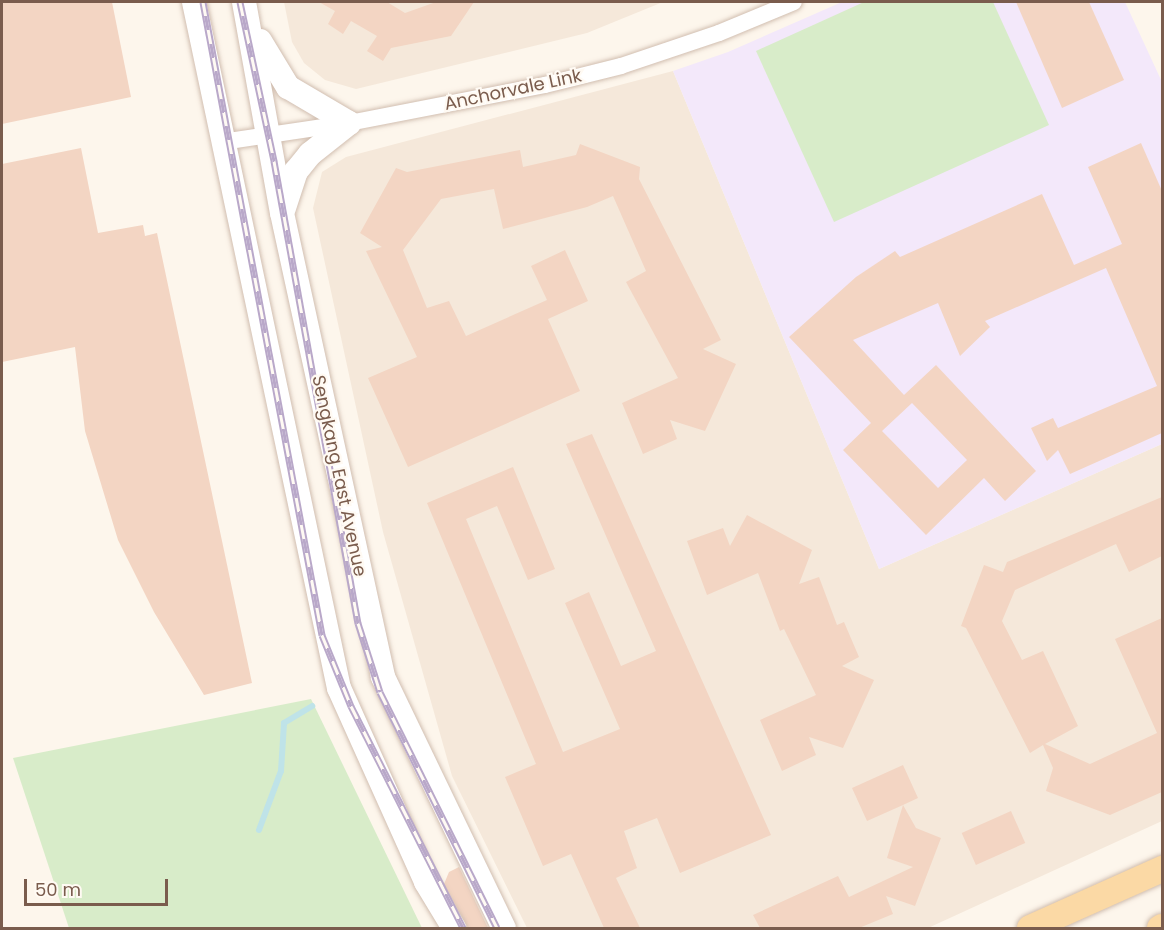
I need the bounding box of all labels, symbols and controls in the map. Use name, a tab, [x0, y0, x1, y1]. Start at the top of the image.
street label: Anchorvale Link	[442, 65, 584, 115]
street label: Sengkang East Avenue	[307, 373, 371, 579]
scale bar	[27, 867, 171, 905]
text: 50 m	[35, 877, 81, 902]

